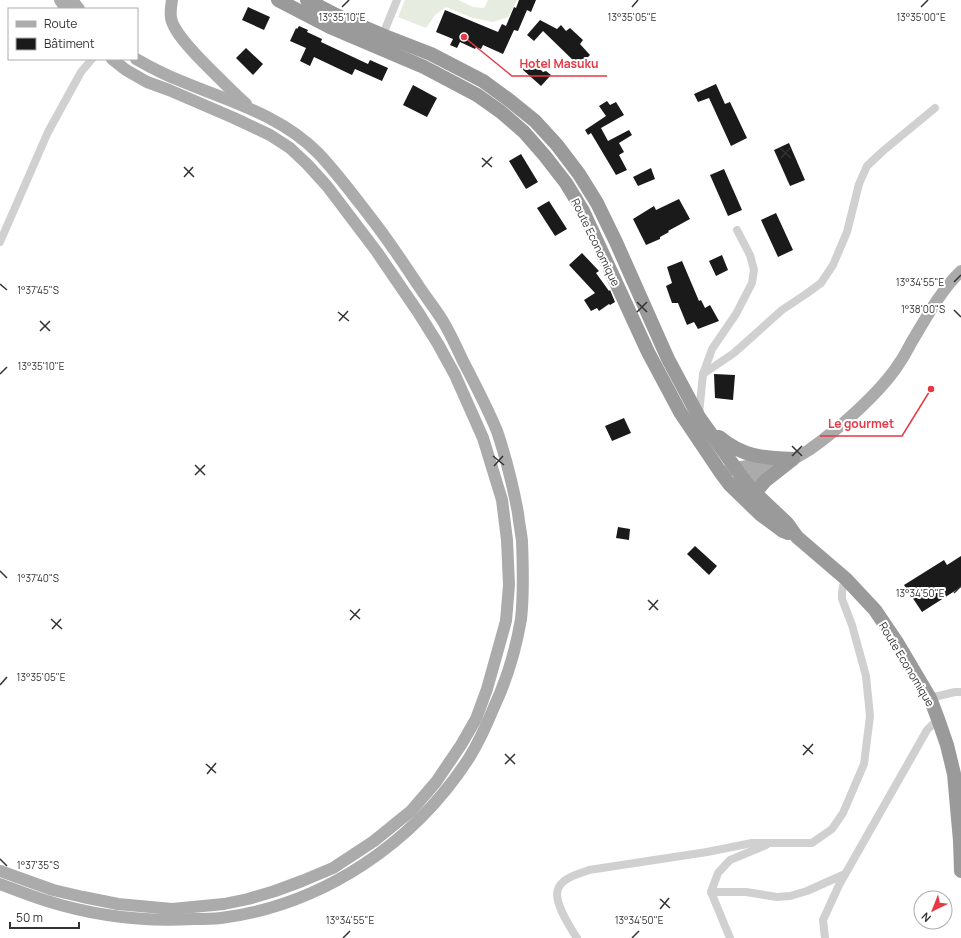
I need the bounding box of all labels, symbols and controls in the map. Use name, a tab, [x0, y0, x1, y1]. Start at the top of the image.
legend	[8, 8, 138, 60]
text: 13°35'10"E	[319, 10, 366, 24]
text: 13°35'05"E	[608, 10, 657, 24]
text: 13°35'00"E	[896, 10, 946, 24]
text: Route	[44, 15, 77, 32]
text: Bâtiment	[44, 35, 95, 52]
callout: Hotel Masuku	[512, 52, 607, 76]
text: Hotel Masuku	[519, 55, 599, 72]
street label: Route Economique	[568, 196, 624, 289]
text: 13°34'55"E	[896, 275, 944, 289]
text: 1°37'45"S	[17, 283, 59, 297]
text: 1°38'00"S	[901, 302, 945, 316]
text: 13°35'10"E	[18, 359, 65, 373]
callout: Le gourmet	[820, 412, 902, 436]
text: Le gourmet	[828, 415, 894, 432]
text: 1°37'40"S	[17, 571, 59, 585]
text: 13°34'50"E	[896, 586, 945, 600]
street label: Route Economique	[876, 619, 938, 709]
text: 13°35'05"E	[17, 670, 66, 684]
text: 1°37'35"S	[17, 858, 59, 872]
north arrow	[913, 890, 953, 930]
scale bar	[10, 904, 79, 930]
text: 50 m	[16, 909, 43, 926]
text: N	[918, 909, 934, 926]
text: 13°34'55"E	[326, 913, 374, 927]
text: 13°34'50"E	[615, 913, 664, 927]

